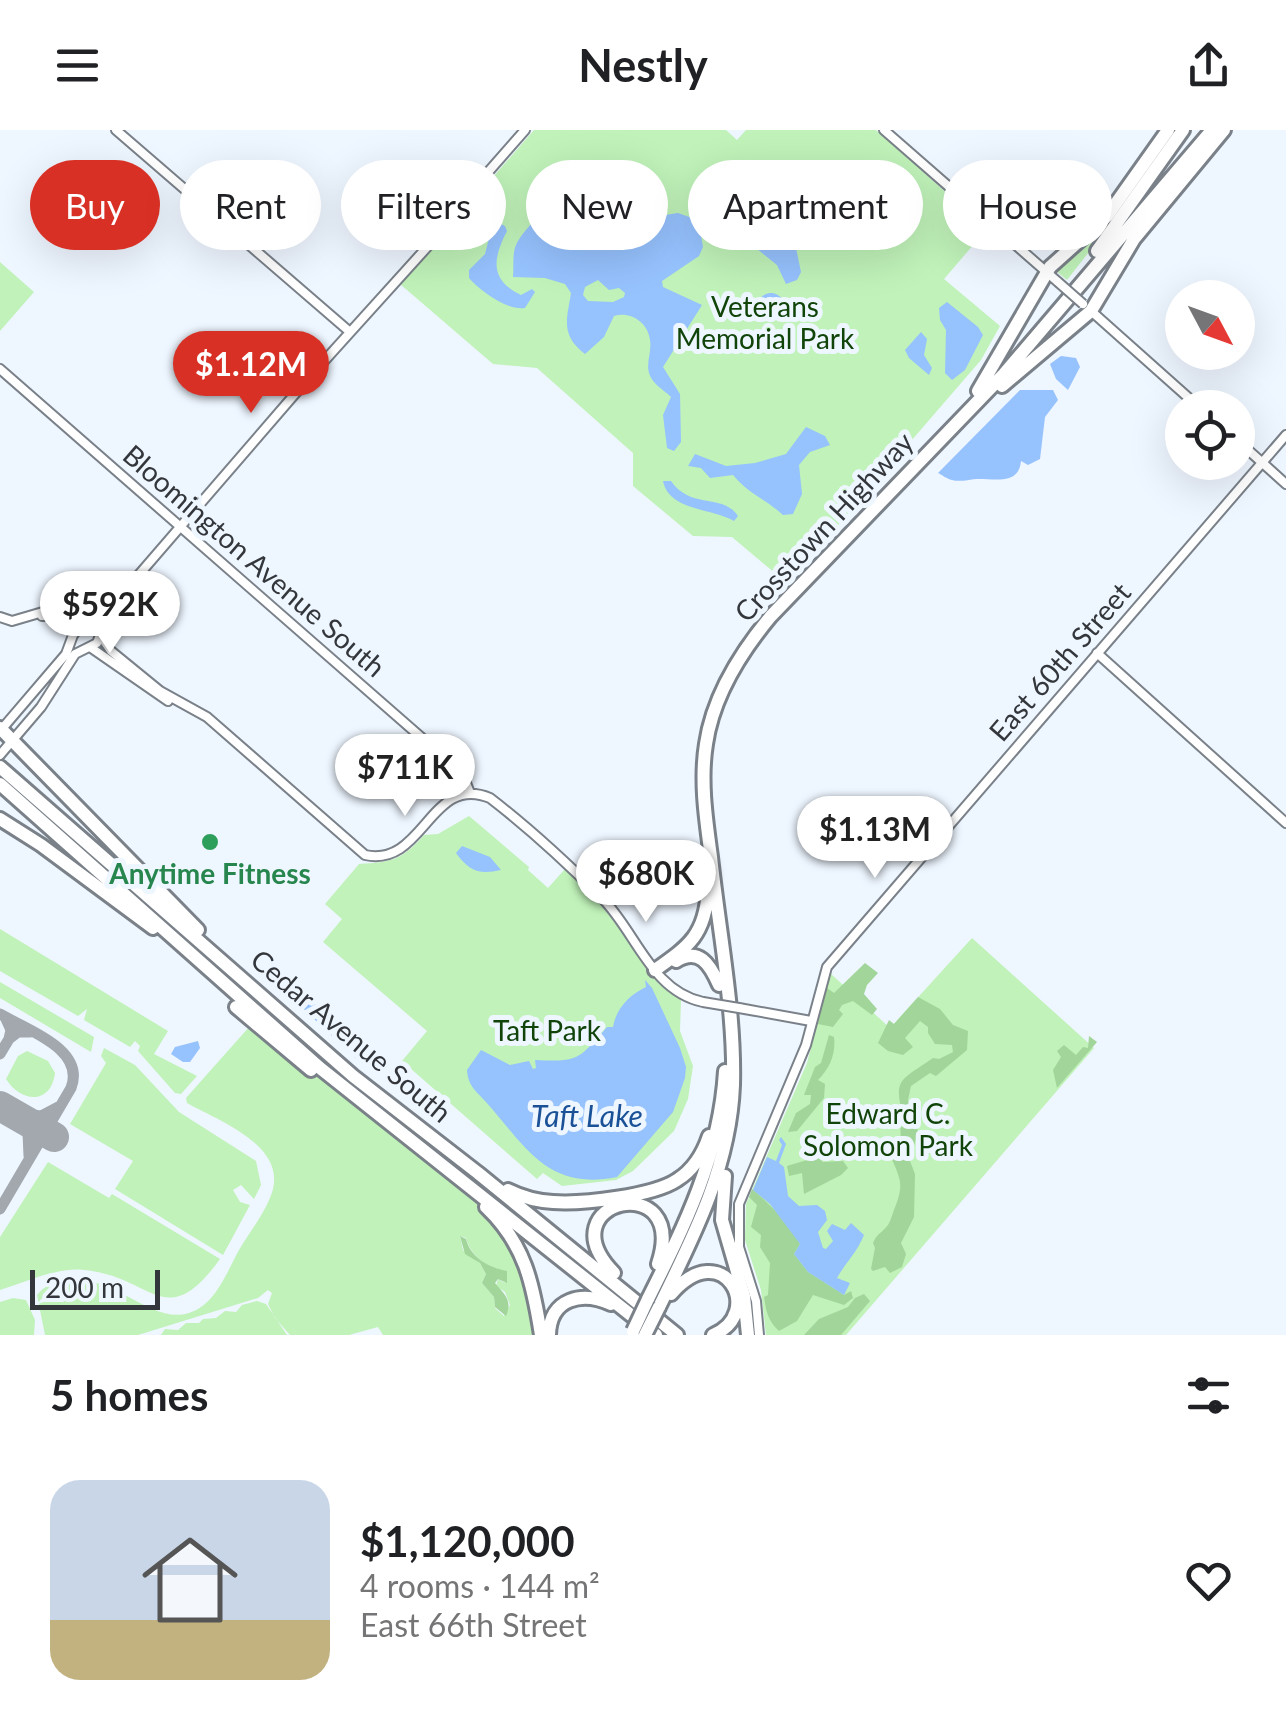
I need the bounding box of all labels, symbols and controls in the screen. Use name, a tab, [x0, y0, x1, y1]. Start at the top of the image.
icon: menu	[50, 38, 105, 93]
text: Nestly	[578, 38, 708, 92]
icon: share	[1181, 38, 1236, 93]
chip: Buy	[30, 160, 160, 250]
chip: Rent	[180, 160, 321, 250]
chip: Filters	[341, 160, 506, 250]
chip: New	[526, 160, 668, 250]
chip: Apartment	[688, 160, 923, 250]
chip: House	[943, 160, 1112, 250]
north arrow	[1165, 280, 1255, 370]
map controls	[1165, 280, 1255, 480]
park label: Veterans Memorial Park	[676, 289, 855, 355]
pin: $1.12M	[170, 331, 332, 416]
text: $1.12M	[195, 344, 307, 383]
button: locate	[1165, 390, 1255, 480]
street label: Crosstown Highway	[727, 424, 920, 628]
street label: Bloomington Avenue South	[117, 437, 393, 683]
pin: $592K	[40, 571, 180, 656]
street label: East 60th Street	[981, 575, 1137, 747]
text: $592K	[62, 584, 158, 623]
pin: $711K	[335, 734, 475, 819]
text: $711K	[357, 747, 453, 786]
pin: $1.13M	[794, 796, 956, 881]
text: $1.13M	[819, 809, 931, 848]
marker: Anytime Fitness	[199, 831, 221, 853]
pin: $680K	[576, 840, 716, 925]
text: $680K	[598, 853, 694, 892]
place label: Anytime Fitness	[108, 856, 311, 890]
street label: Cedar Avenue South	[245, 942, 459, 1129]
park label: Taft Park	[493, 1013, 602, 1047]
park label: Edward C. Solomon Park	[803, 1096, 974, 1162]
water label: Taft Lake	[531, 1097, 643, 1133]
scale bar	[30, 1265, 160, 1310]
text: 200 m	[45, 1270, 124, 1304]
icon: filters	[1181, 1368, 1236, 1423]
text: 5 homes	[50, 1370, 208, 1420]
text: $1,120,000	[360, 1516, 575, 1566]
icon: home	[130, 1520, 250, 1640]
icon: heart	[1181, 1553, 1236, 1608]
text: 4 rooms · 144 m²	[360, 1566, 600, 1605]
text: East 66th Street	[360, 1605, 587, 1644]

